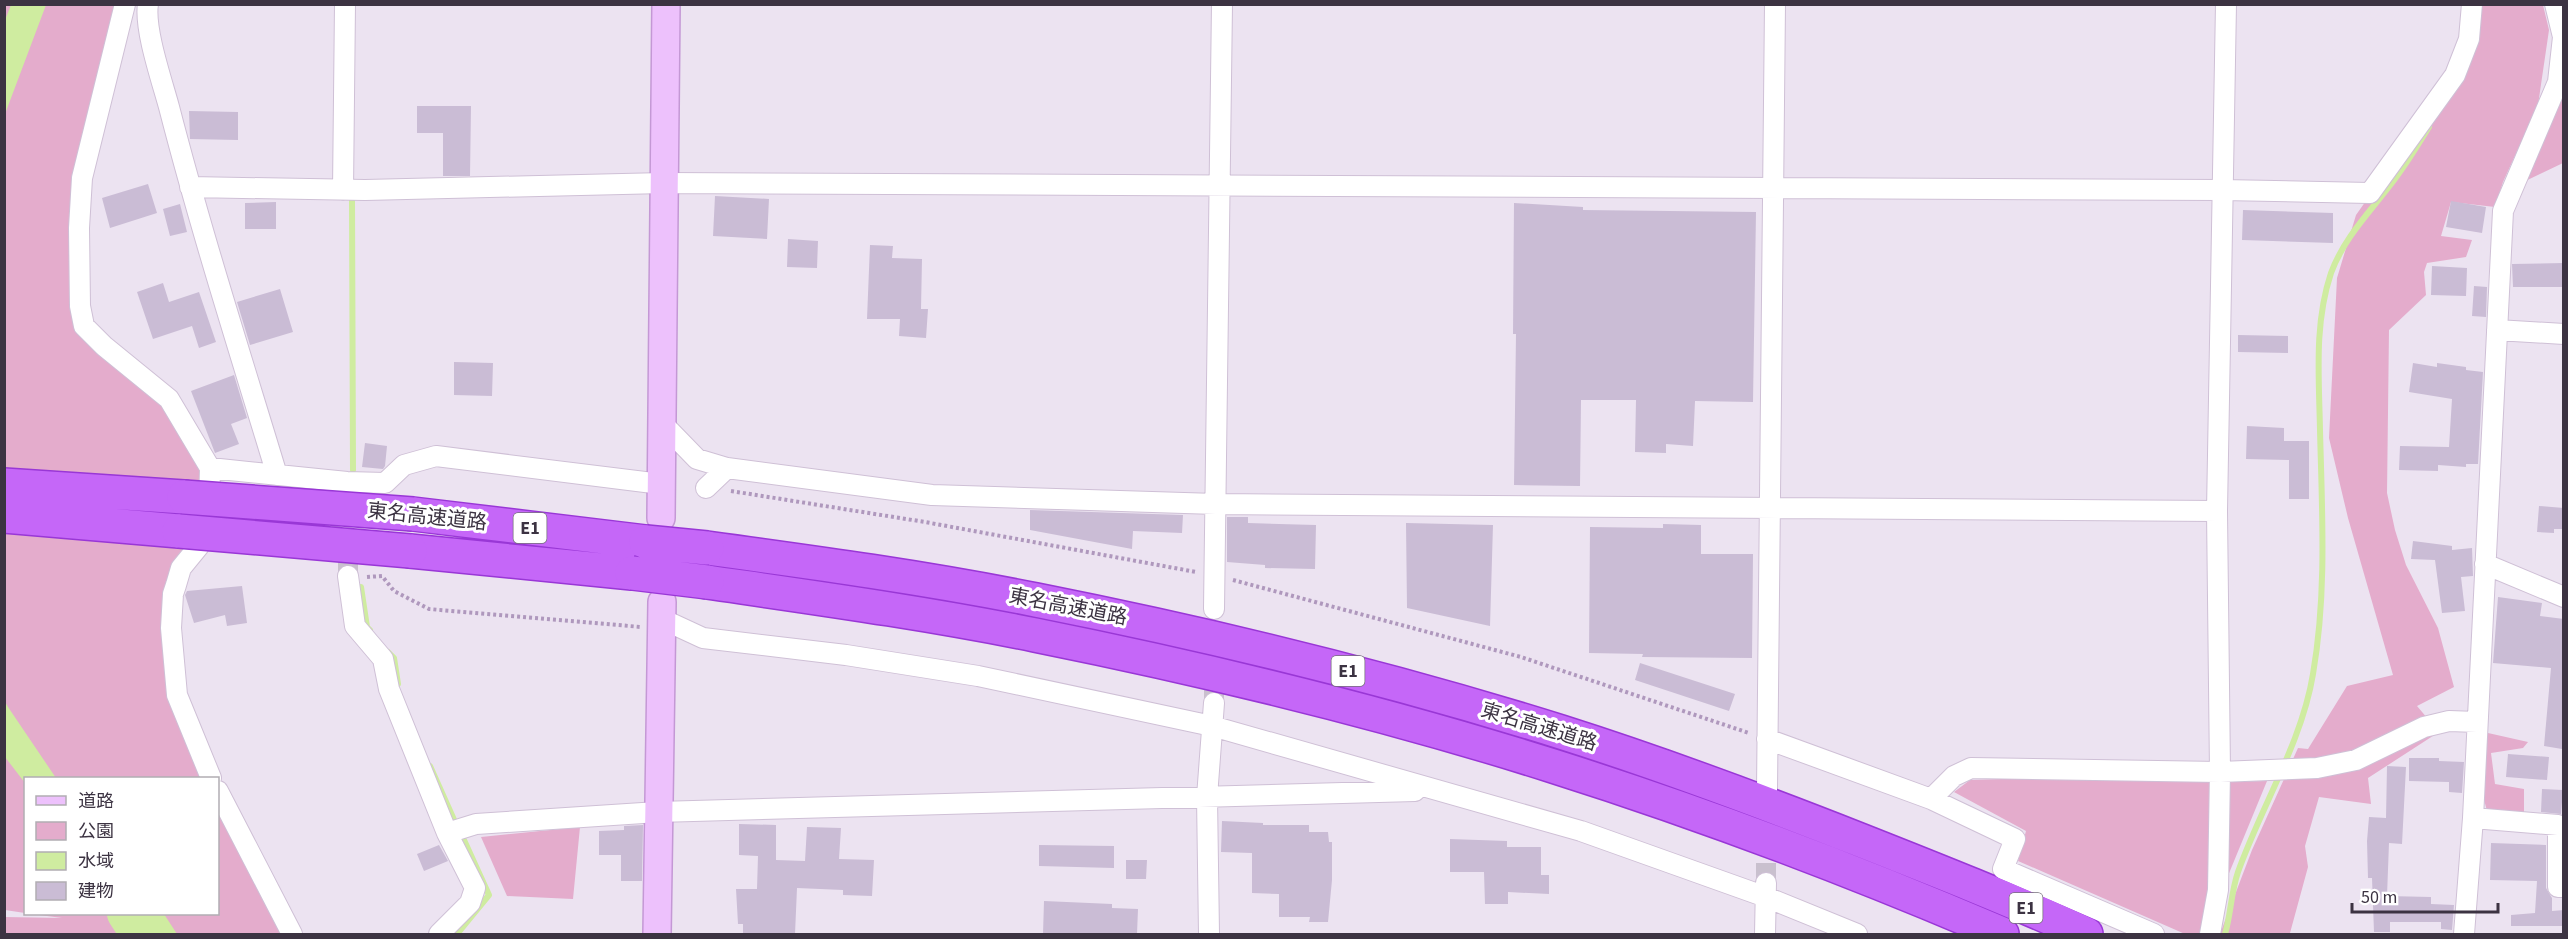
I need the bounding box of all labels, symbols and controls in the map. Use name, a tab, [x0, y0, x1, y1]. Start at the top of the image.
street label: 東名高速道路	[366, 497, 488, 537]
road number: E1	[514, 513, 546, 543]
street label: 東名高速道路	[1006, 582, 1130, 632]
road number: E1	[1332, 656, 1364, 686]
street label: 東名高速道路	[1478, 696, 1600, 758]
legend	[24, 777, 219, 915]
text: 道路	[78, 789, 114, 814]
text: 公園	[78, 819, 114, 844]
text: 水域	[78, 849, 114, 874]
scale bar	[2352, 876, 2498, 914]
text: 建物	[78, 879, 114, 904]
text: 50 m	[2361, 885, 2397, 910]
road number: E1	[2010, 893, 2042, 923]

